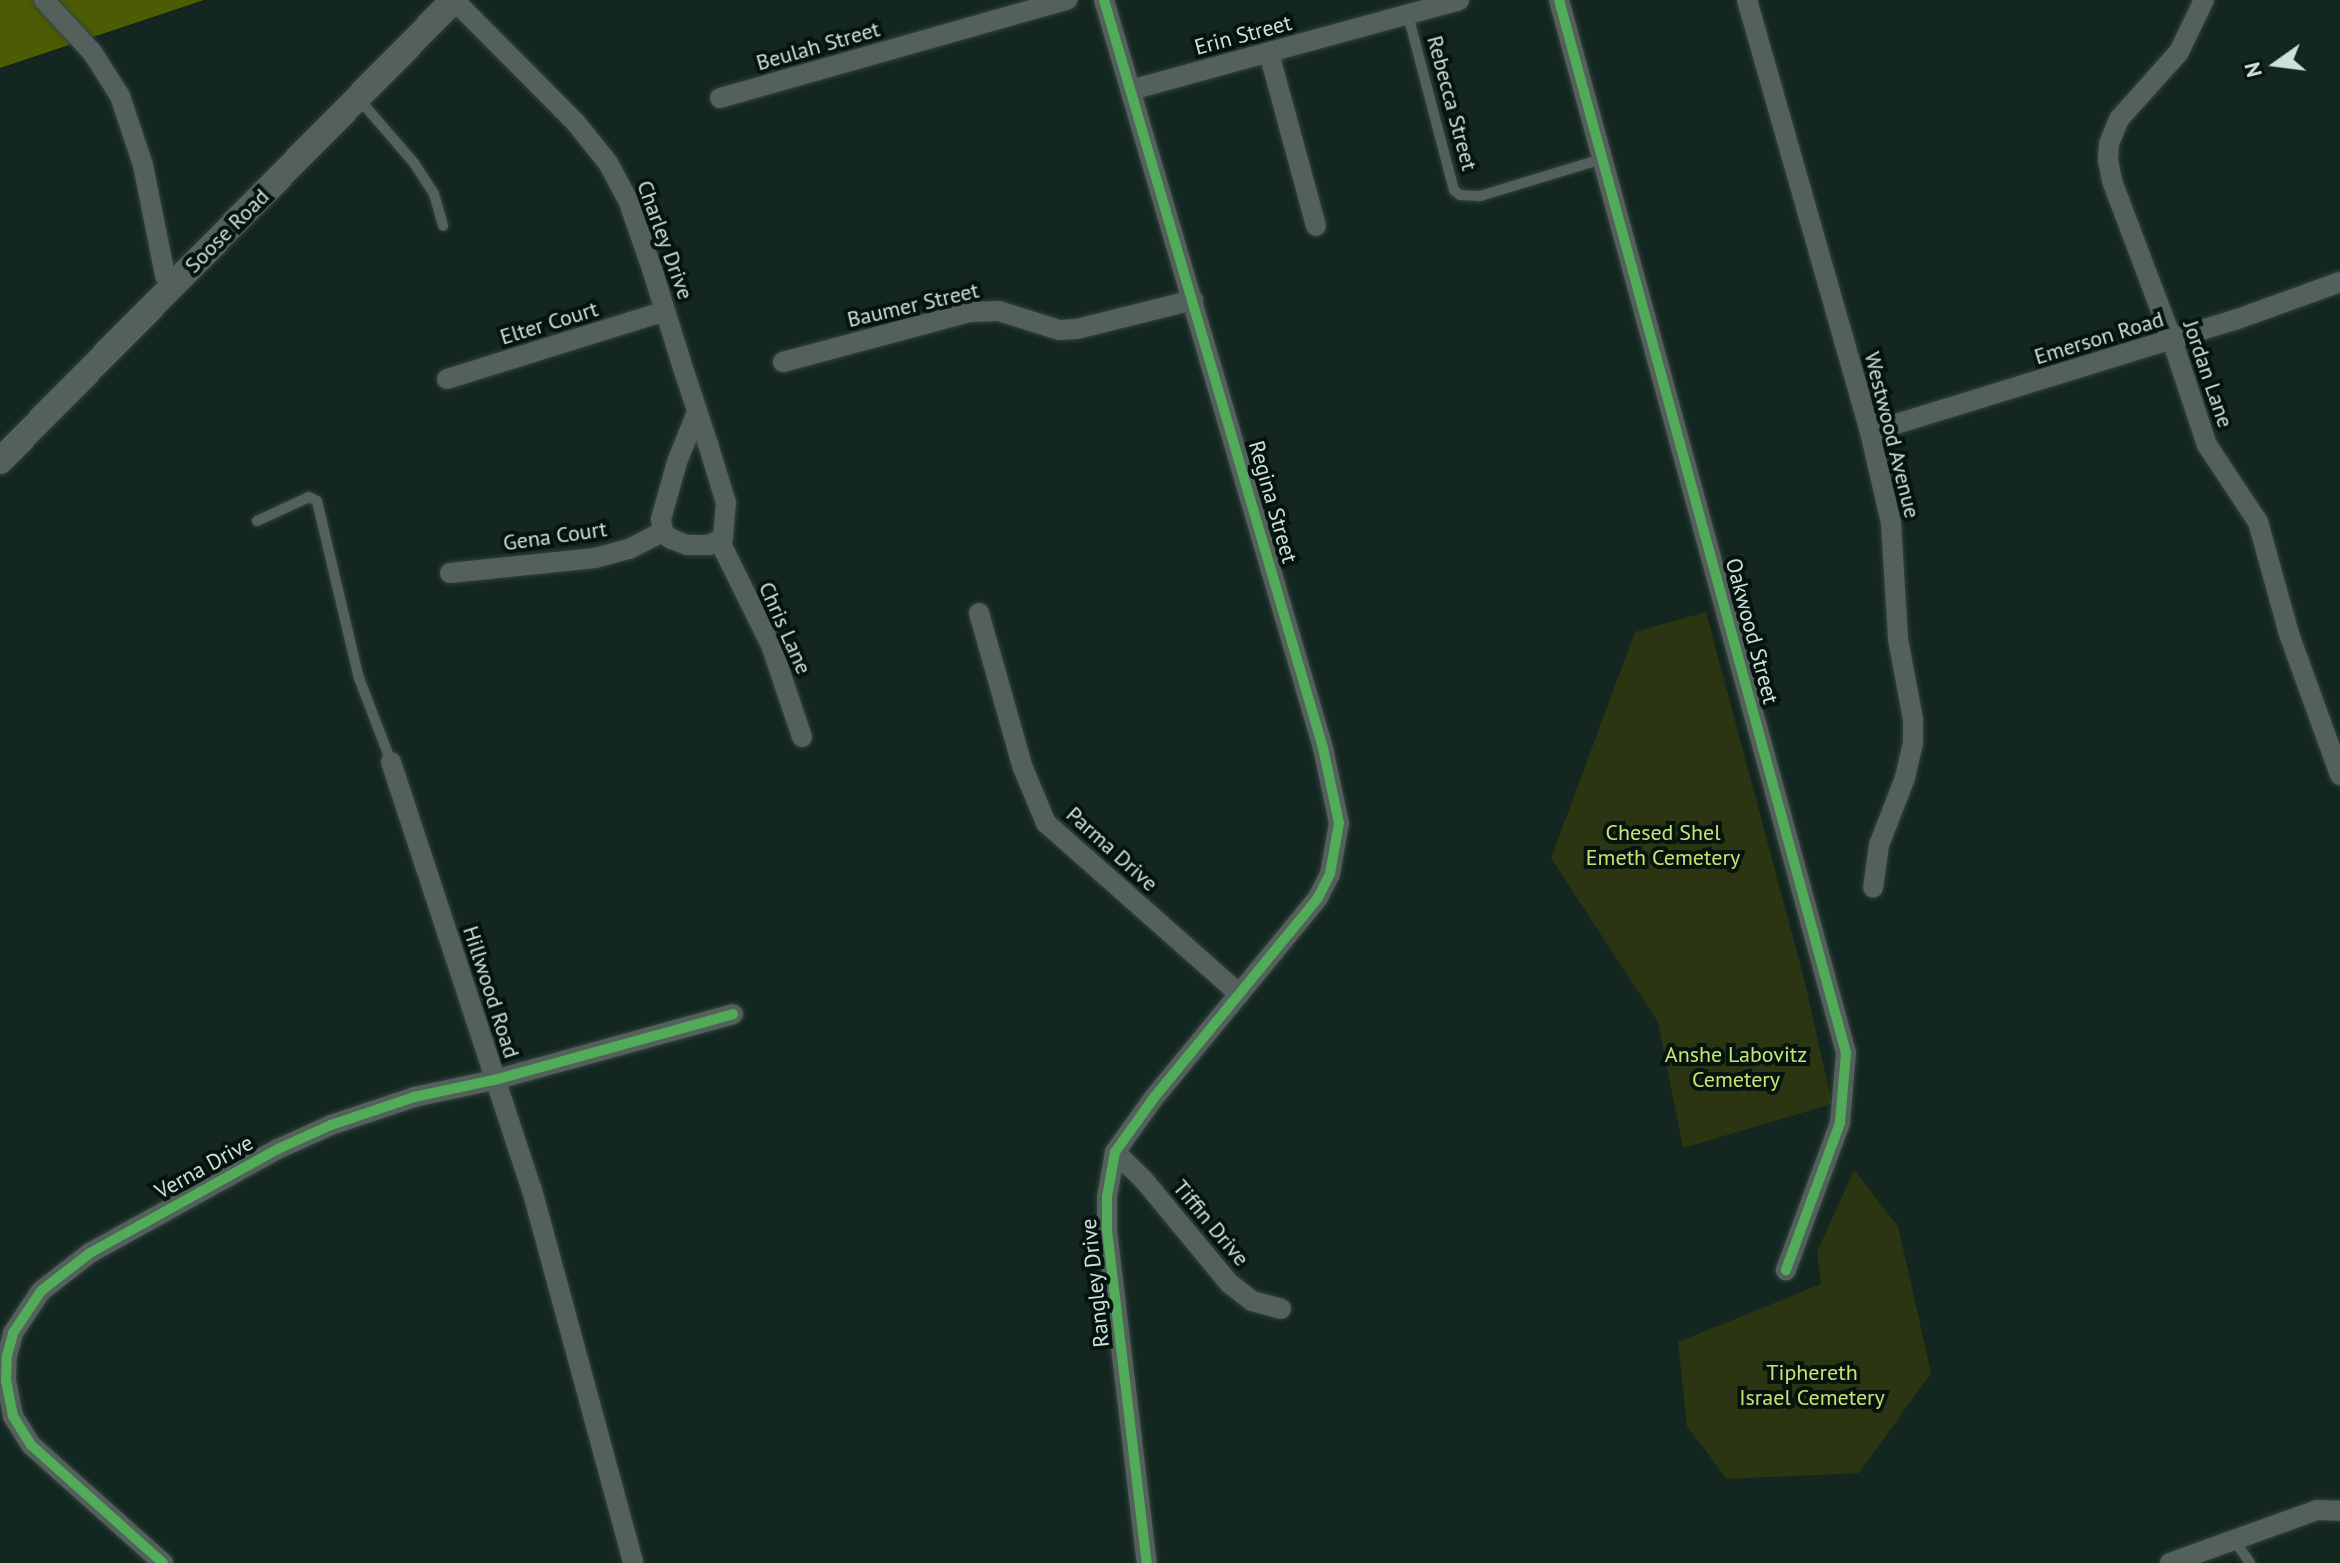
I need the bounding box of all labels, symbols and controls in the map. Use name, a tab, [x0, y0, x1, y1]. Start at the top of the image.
street label: Erin Street	[1192, 9, 1294, 61]
street label: Beulah Street	[753, 16, 883, 76]
north arrow	[2236, 24, 2316, 104]
street label: Rebecca Street	[1421, 33, 1483, 173]
text: N	[2237, 59, 2268, 80]
street label: Charley Drive	[631, 177, 699, 303]
street label: Soose Road	[179, 183, 275, 279]
street label: Baumer Street	[845, 277, 981, 333]
street label: Elter Court	[497, 296, 601, 350]
street label: Emerson Road	[2031, 306, 2167, 370]
street label: Jordan Lane	[2177, 317, 2239, 431]
street label: Westwood Avenue	[1858, 349, 1926, 521]
street label: Regina Street	[1243, 438, 1303, 566]
street label: Gena Court	[501, 516, 609, 556]
street label: Oakwood Street	[1720, 555, 1784, 707]
street label: Chris Lane	[753, 578, 817, 678]
street label: Parma Drive	[1061, 801, 1163, 897]
park label: Chesed Shel Emeth Cemetery	[1586, 819, 1740, 870]
street label: Hillwood Road	[457, 923, 525, 1061]
park label: Anshe Labovitz Cemetery	[1665, 1041, 1807, 1092]
street label: Verna Drive	[150, 1129, 258, 1205]
street label: Tiffin Drive	[1167, 1175, 1255, 1271]
street label: Rangley Drive	[1075, 1217, 1115, 1349]
park label: Tiphereth Israel Cemetery	[1739, 1359, 1885, 1410]

